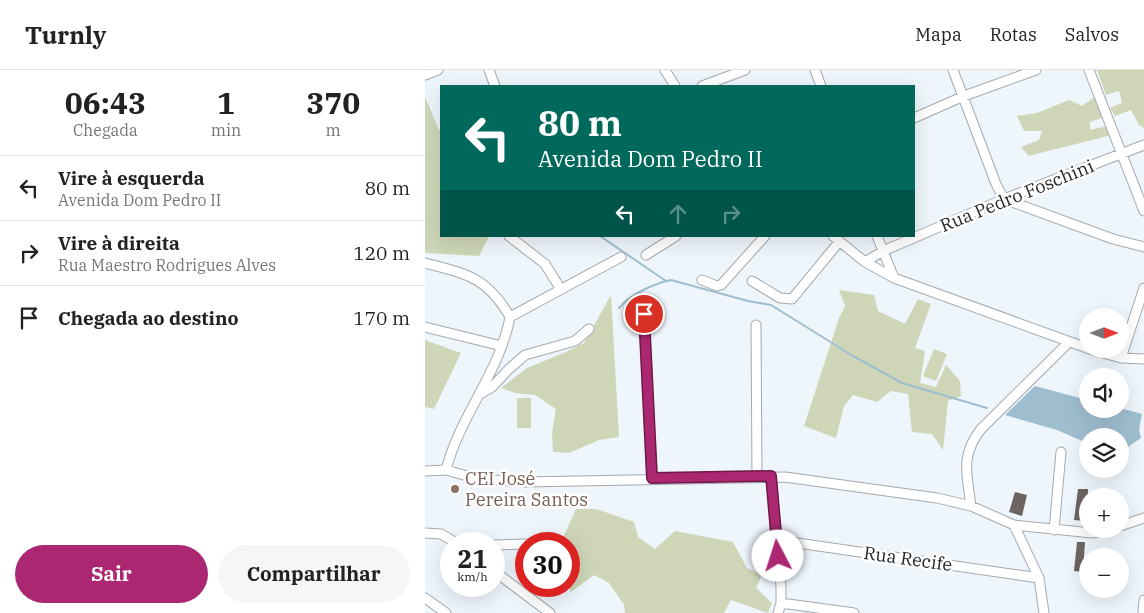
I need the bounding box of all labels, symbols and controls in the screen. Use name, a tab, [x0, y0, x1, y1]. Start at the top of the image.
text: Turnly	[25, 19, 107, 51]
text: Mapa	[915, 23, 962, 46]
text: Rotas	[990, 23, 1037, 46]
text: Salvos	[1065, 23, 1119, 46]
text: 06:43	[65, 83, 146, 122]
text: 1	[217, 83, 235, 122]
text: 370	[306, 83, 360, 122]
text: 80 m	[538, 100, 622, 146]
icon: left	[455, 105, 520, 170]
text: Chegada	[73, 120, 138, 140]
text: min	[211, 120, 241, 140]
text: m	[326, 120, 341, 140]
text: Avenida Dom Pedro II	[538, 144, 763, 173]
street label: Rua Pedro Foschini	[936, 154, 1097, 237]
text: Vire à esquerda	[58, 166, 205, 190]
icon: left	[15, 174, 43, 202]
text: 80 m	[365, 176, 410, 200]
text: Avenida Dom Pedro II	[58, 190, 221, 210]
icon: left	[611, 200, 639, 228]
icon: ahead	[664, 200, 692, 228]
icon: right	[717, 200, 745, 228]
text: Vire à direita	[58, 231, 180, 255]
icon: right	[15, 239, 43, 267]
text: 120 m	[353, 241, 410, 265]
text: Rua Maestro Rodrigues Alves	[58, 255, 276, 275]
pin	[623, 293, 665, 335]
icon: arrive	[630, 300, 658, 328]
icon: arrive	[15, 304, 43, 332]
text: Chegada ao destino	[58, 306, 239, 330]
text: 170 m	[353, 306, 410, 330]
north arrow	[1079, 308, 1129, 358]
map controls	[1079, 308, 1129, 598]
button: sound	[1079, 368, 1129, 418]
button: layers	[1079, 428, 1129, 478]
place label: CEI José Pereira Santos	[465, 467, 588, 511]
marker: CEI José Pereira Santos	[449, 483, 461, 495]
button: +	[1079, 488, 1129, 538]
position arrow	[751, 529, 803, 581]
speed limit sign: 30	[515, 532, 580, 597]
street label: Rua Recife	[862, 541, 954, 576]
text: 21	[457, 542, 488, 575]
button: Sair	[15, 545, 208, 603]
button: Compartilhar	[218, 545, 410, 603]
button: −	[1079, 548, 1129, 598]
text: km/h	[457, 569, 488, 584]

